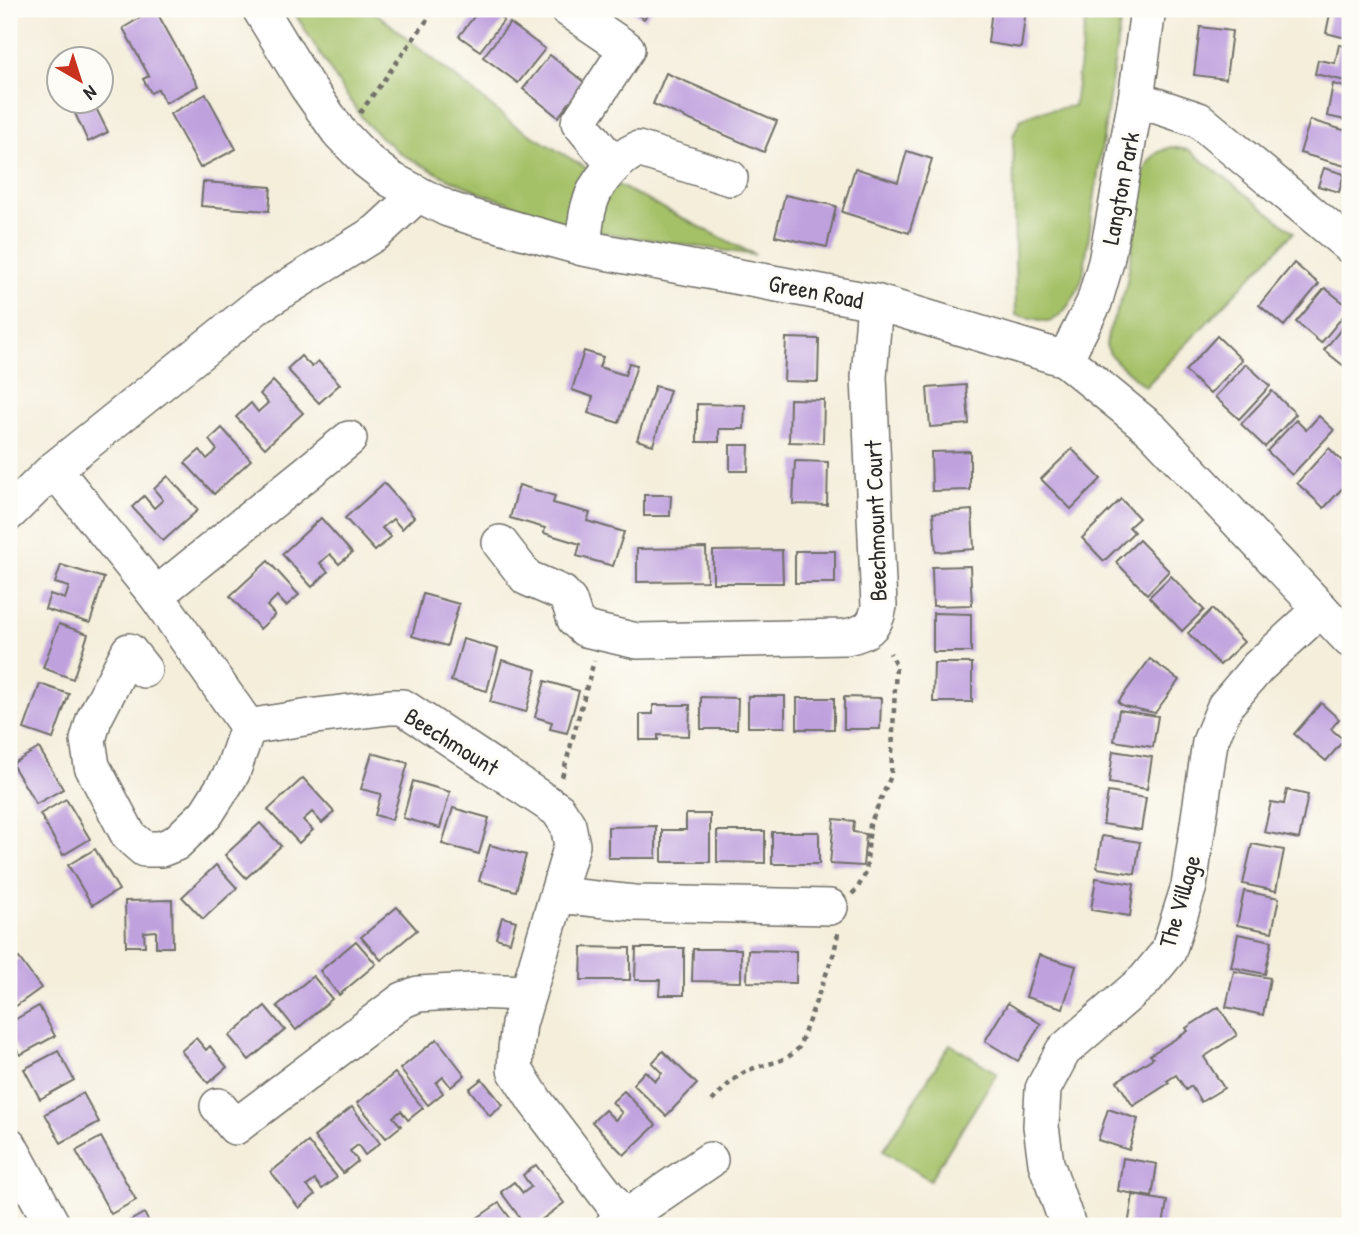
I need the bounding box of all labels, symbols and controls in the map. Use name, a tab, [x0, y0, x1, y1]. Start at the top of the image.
north arrow	[46, 46, 116, 116]
text: N	[79, 80, 103, 106]
street label: Langton Park	[1093, 129, 1147, 247]
street label: Green Road	[766, 266, 866, 316]
street label: Beechmount Court	[856, 439, 894, 602]
street label: Beechmount	[399, 700, 506, 783]
street label: The Village	[1150, 850, 1208, 951]

